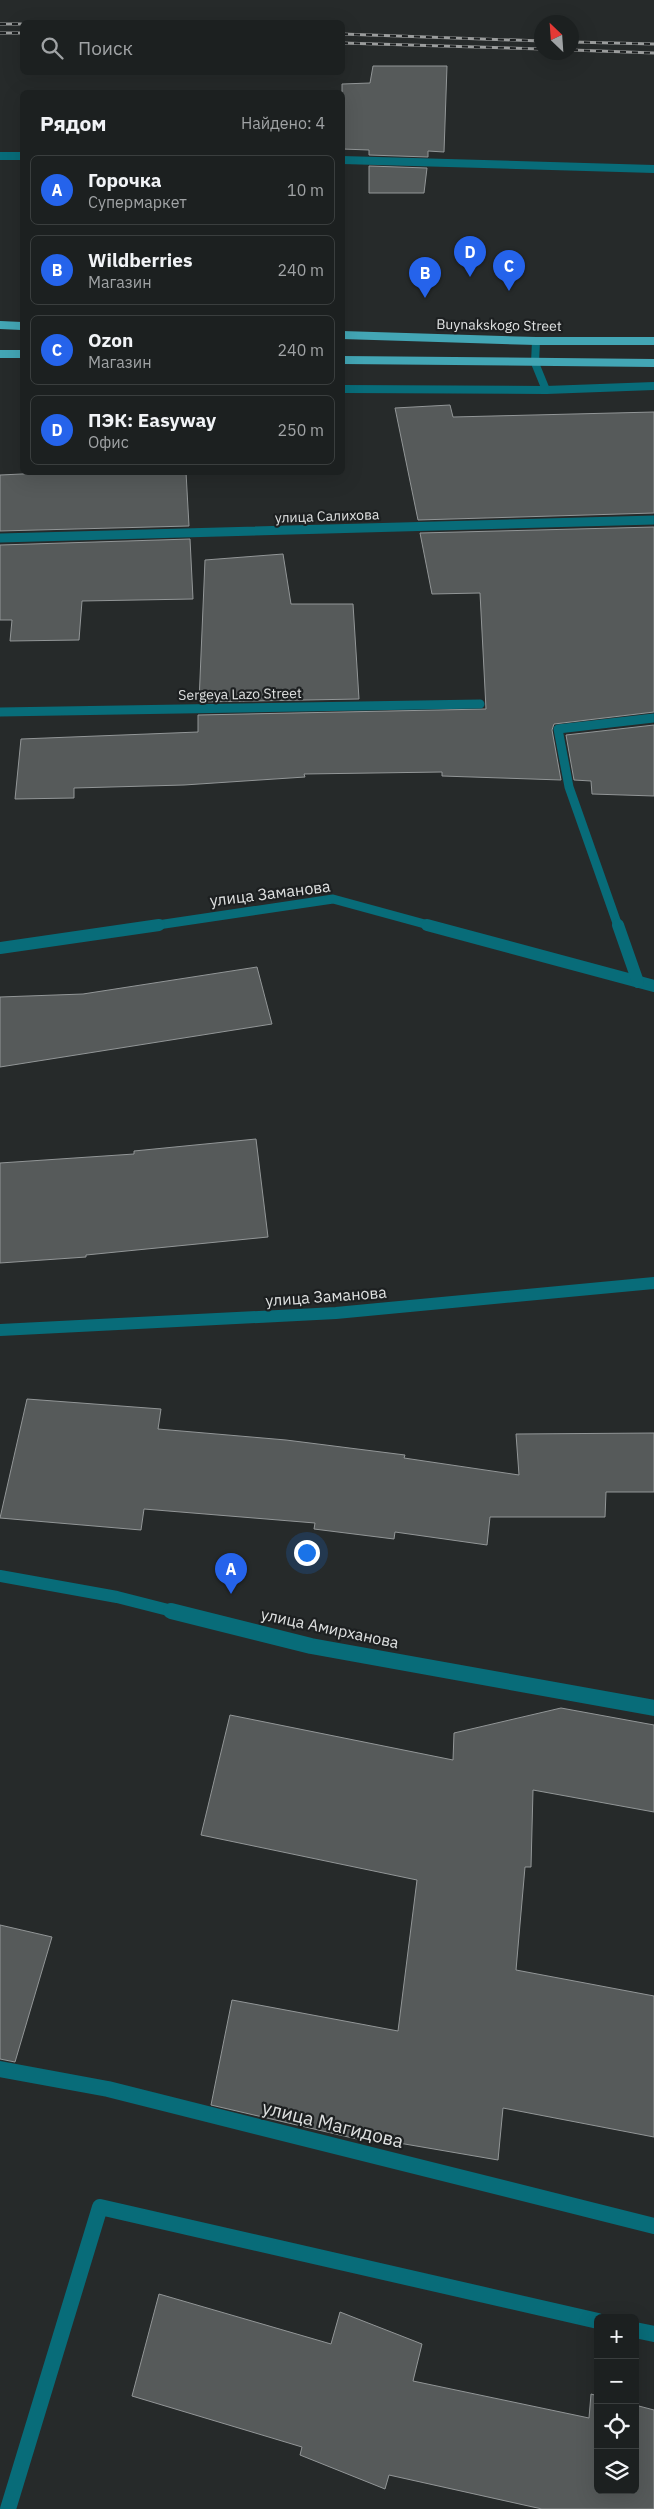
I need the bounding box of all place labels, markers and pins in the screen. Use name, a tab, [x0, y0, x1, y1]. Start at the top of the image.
pin: D	[454, 236, 486, 277]
pin: C	[493, 250, 525, 291]
pin: B	[409, 257, 441, 298]
pin: A	[215, 1553, 247, 1594]

